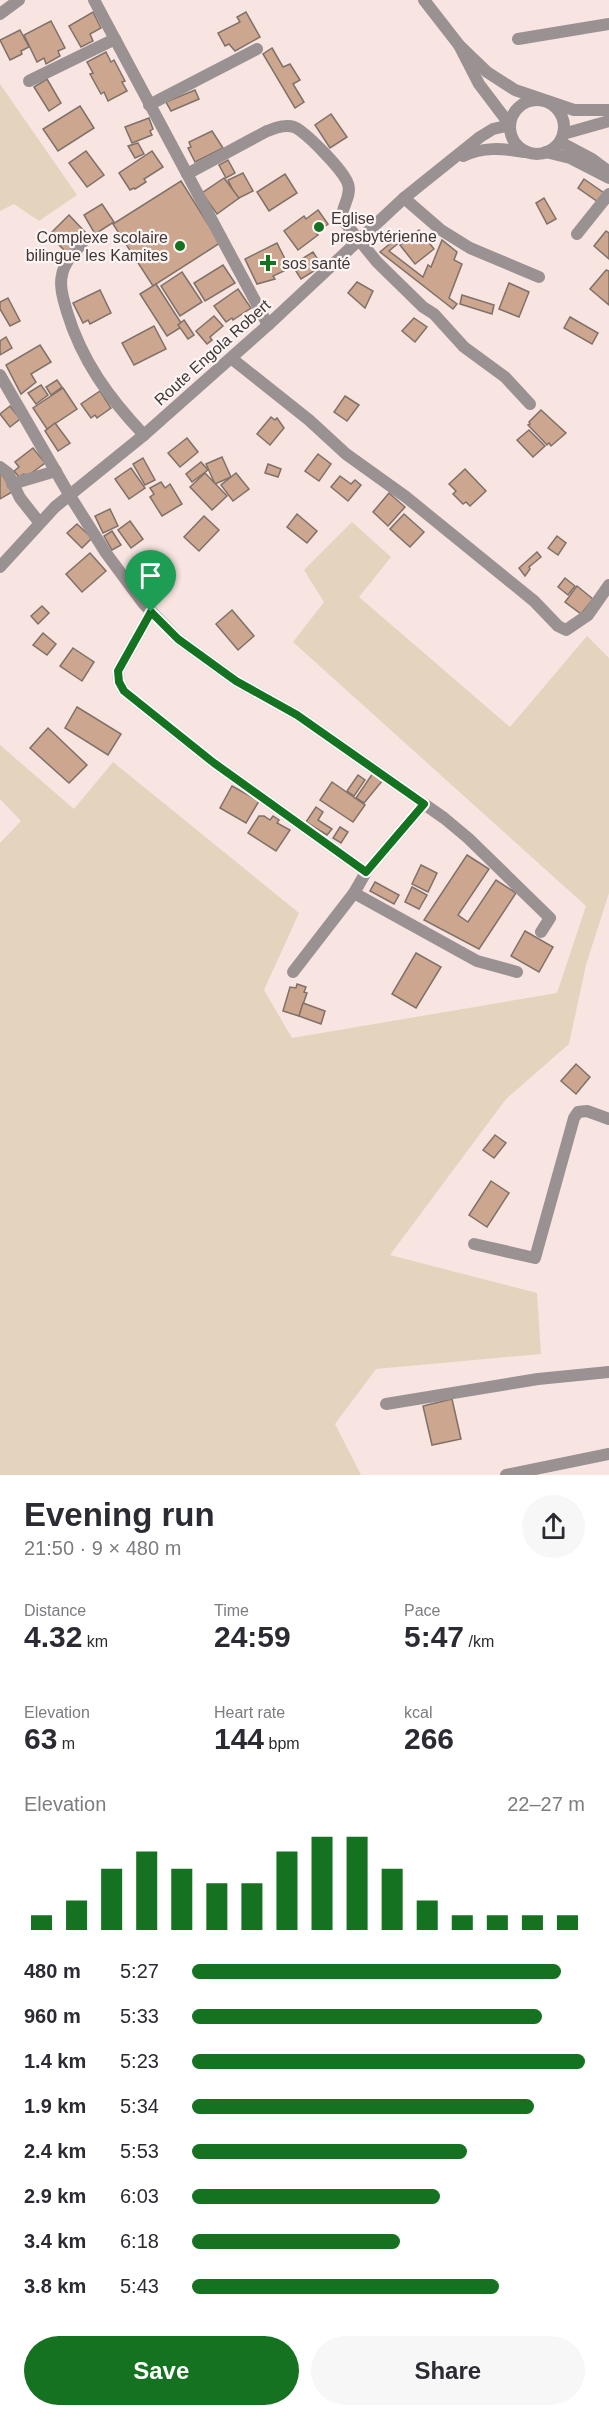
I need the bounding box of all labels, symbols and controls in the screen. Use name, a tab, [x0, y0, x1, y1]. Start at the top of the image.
place label: Eglise presbytérienne	[331, 210, 437, 245]
marker: Eglise presbytérienne	[312, 220, 326, 234]
place label: Complexe scolaire bilingue les Kamites	[26, 229, 168, 264]
marker: Complexe scolaire bilingue les Kamites	[173, 239, 187, 253]
marker: sos santé	[259, 254, 277, 272]
place label: sos santé	[282, 255, 351, 272]
street label: Route Engola Robert	[151, 296, 274, 409]
pin	[125, 550, 176, 612]
icon: arrive	[134, 559, 167, 592]
button: share	[522, 1495, 585, 1558]
text: Evening run	[24, 1496, 215, 1533]
text: 21:50 · 9 × 480 m	[24, 1537, 181, 1559]
text: Distance	[24, 1602, 86, 1619]
text: Time	[214, 1602, 249, 1619]
text: Pace	[404, 1602, 440, 1619]
text: 4.32	[24, 1620, 82, 1653]
text: 24:59	[214, 1620, 291, 1653]
text: 5:47	[404, 1620, 464, 1653]
text: km	[82, 1633, 108, 1650]
text: /km	[464, 1633, 494, 1650]
text: Elevation	[24, 1704, 90, 1721]
text: Heart rate	[214, 1704, 285, 1721]
text: kcal	[404, 1704, 432, 1721]
text: 63	[24, 1722, 57, 1755]
text: 144	[214, 1722, 264, 1755]
text: 266	[404, 1722, 454, 1755]
text: m	[57, 1735, 75, 1752]
text: bpm	[264, 1735, 300, 1752]
text: Elevation	[24, 1793, 106, 1815]
text: 22–27 m	[507, 1793, 585, 1815]
text: 480 m	[24, 1960, 81, 1982]
text: 5:27	[120, 1960, 159, 1982]
text: 960 m	[24, 2005, 81, 2027]
text: 5:33	[120, 2005, 159, 2027]
text: 1.4 km	[24, 2050, 86, 2072]
text: 5:23	[120, 2050, 159, 2072]
text: 1.9 km	[24, 2095, 86, 2117]
text: 5:34	[120, 2095, 159, 2117]
text: 2.4 km	[24, 2140, 86, 2162]
text: 5:53	[120, 2140, 159, 2162]
text: 2.9 km	[24, 2185, 86, 2207]
text: 6:03	[120, 2185, 159, 2207]
text: 3.4 km	[24, 2230, 86, 2252]
text: 6:18	[120, 2230, 159, 2252]
text: 3.8 km	[24, 2275, 86, 2297]
text: 5:43	[120, 2275, 159, 2297]
button: Save	[24, 2336, 299, 2405]
button: Share	[311, 2336, 585, 2405]

